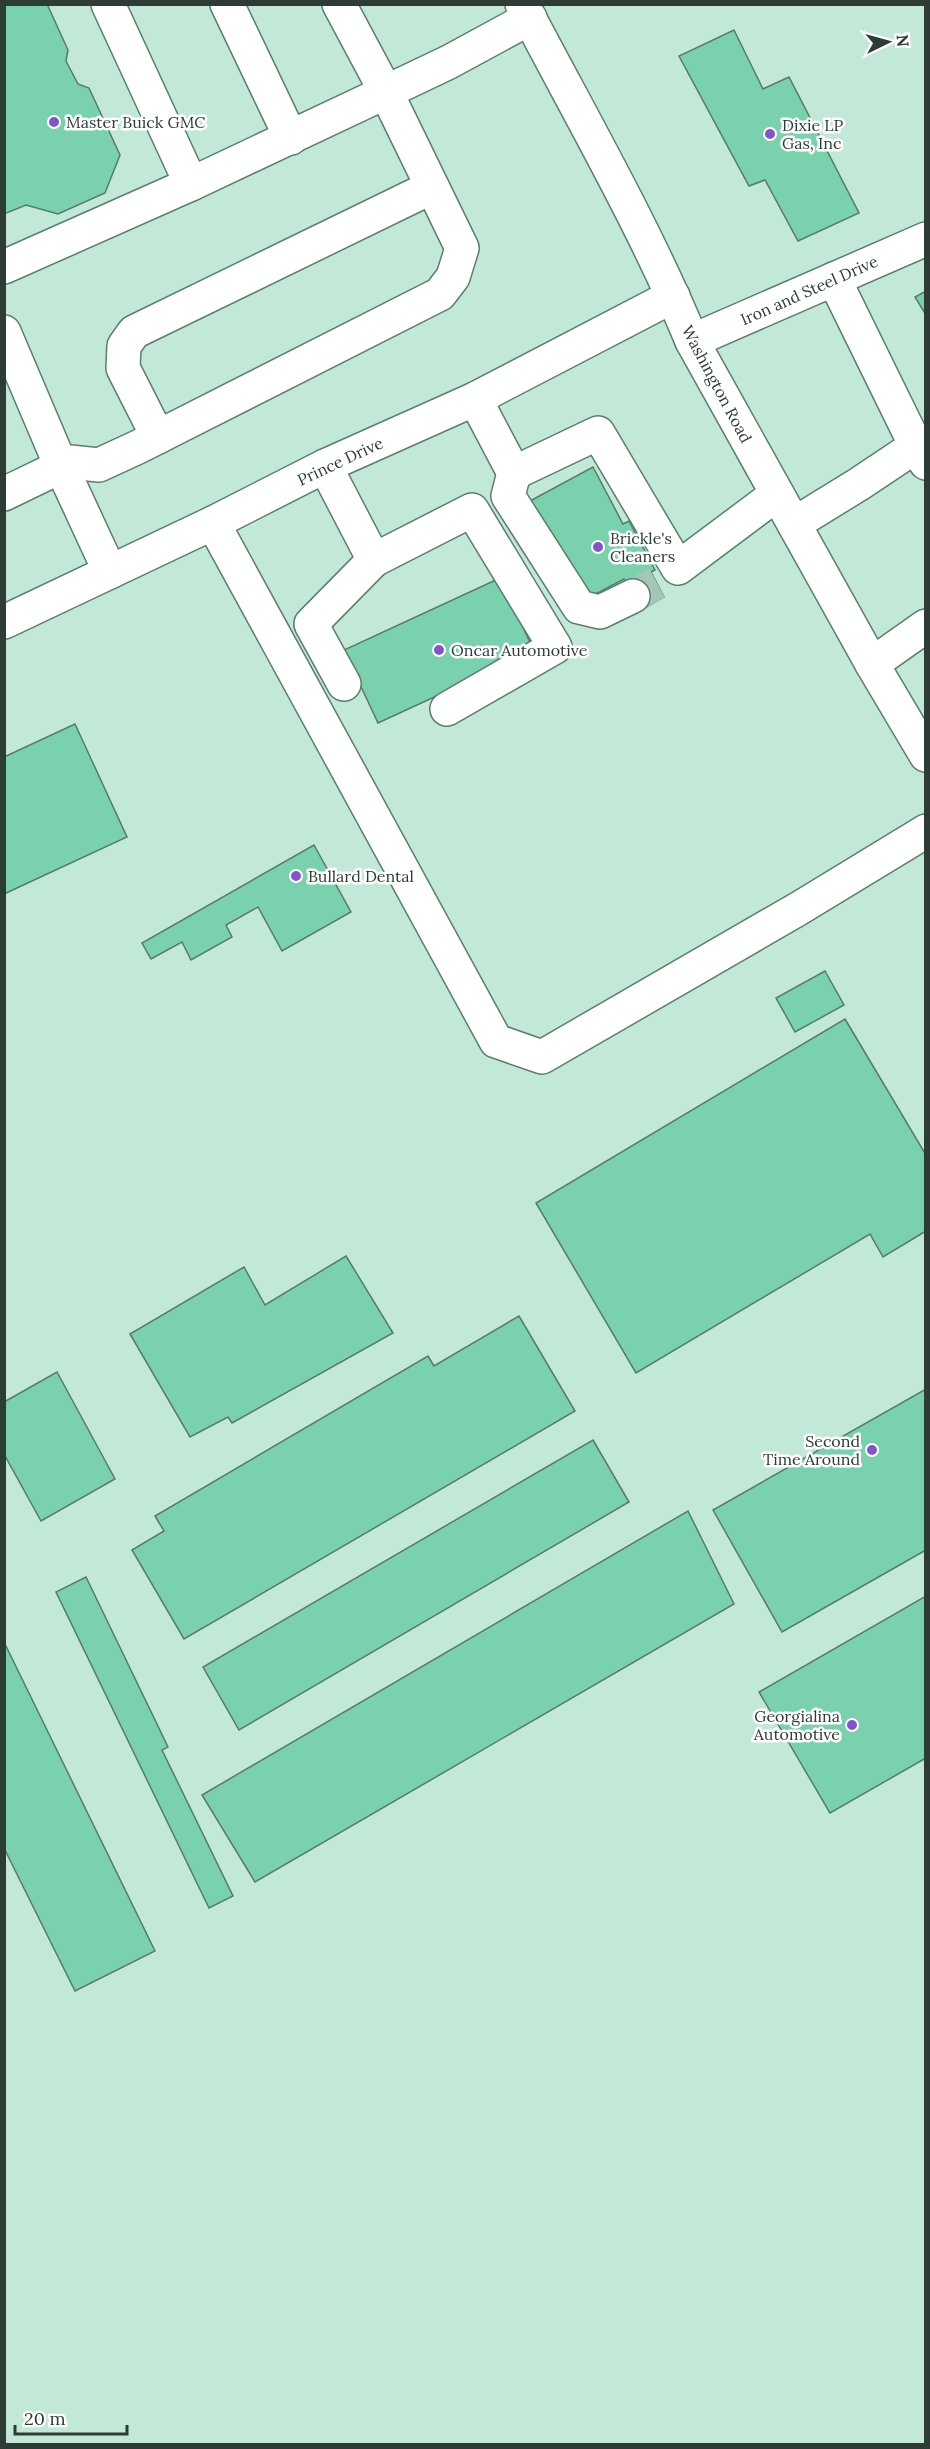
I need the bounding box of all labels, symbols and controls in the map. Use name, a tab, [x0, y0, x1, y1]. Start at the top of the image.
north arrow	[858, 12, 918, 72]
text: N	[892, 34, 913, 48]
place label: Master Buick GMC	[66, 112, 206, 132]
marker: Master Buick GMC	[47, 115, 61, 129]
place label: Dixie LP Gas, Inc	[782, 115, 844, 153]
marker: Dixie LP Gas, Inc	[763, 127, 777, 141]
street label: Iron and Steel Drive	[737, 251, 881, 329]
street label: Washington Road	[678, 322, 757, 447]
street label: Prince Drive	[294, 432, 386, 490]
place label: Brickle's Cleaners	[610, 528, 675, 566]
marker: Brickle's Cleaners	[591, 540, 605, 554]
place label: Oncar Automotive	[451, 640, 588, 660]
marker: Oncar Automotive	[432, 643, 446, 657]
place label: Bullard Dental	[308, 866, 414, 886]
marker: Bullard Dental	[289, 869, 303, 883]
place label: Second Time Around	[763, 1431, 860, 1469]
marker: Second Time Around	[865, 1443, 879, 1457]
place label: Georgialina Automotive	[753, 1706, 840, 1744]
marker: Georgialina Automotive	[845, 1718, 859, 1732]
scale bar	[15, 2398, 128, 2436]
text: 20 m	[24, 2407, 66, 2430]

